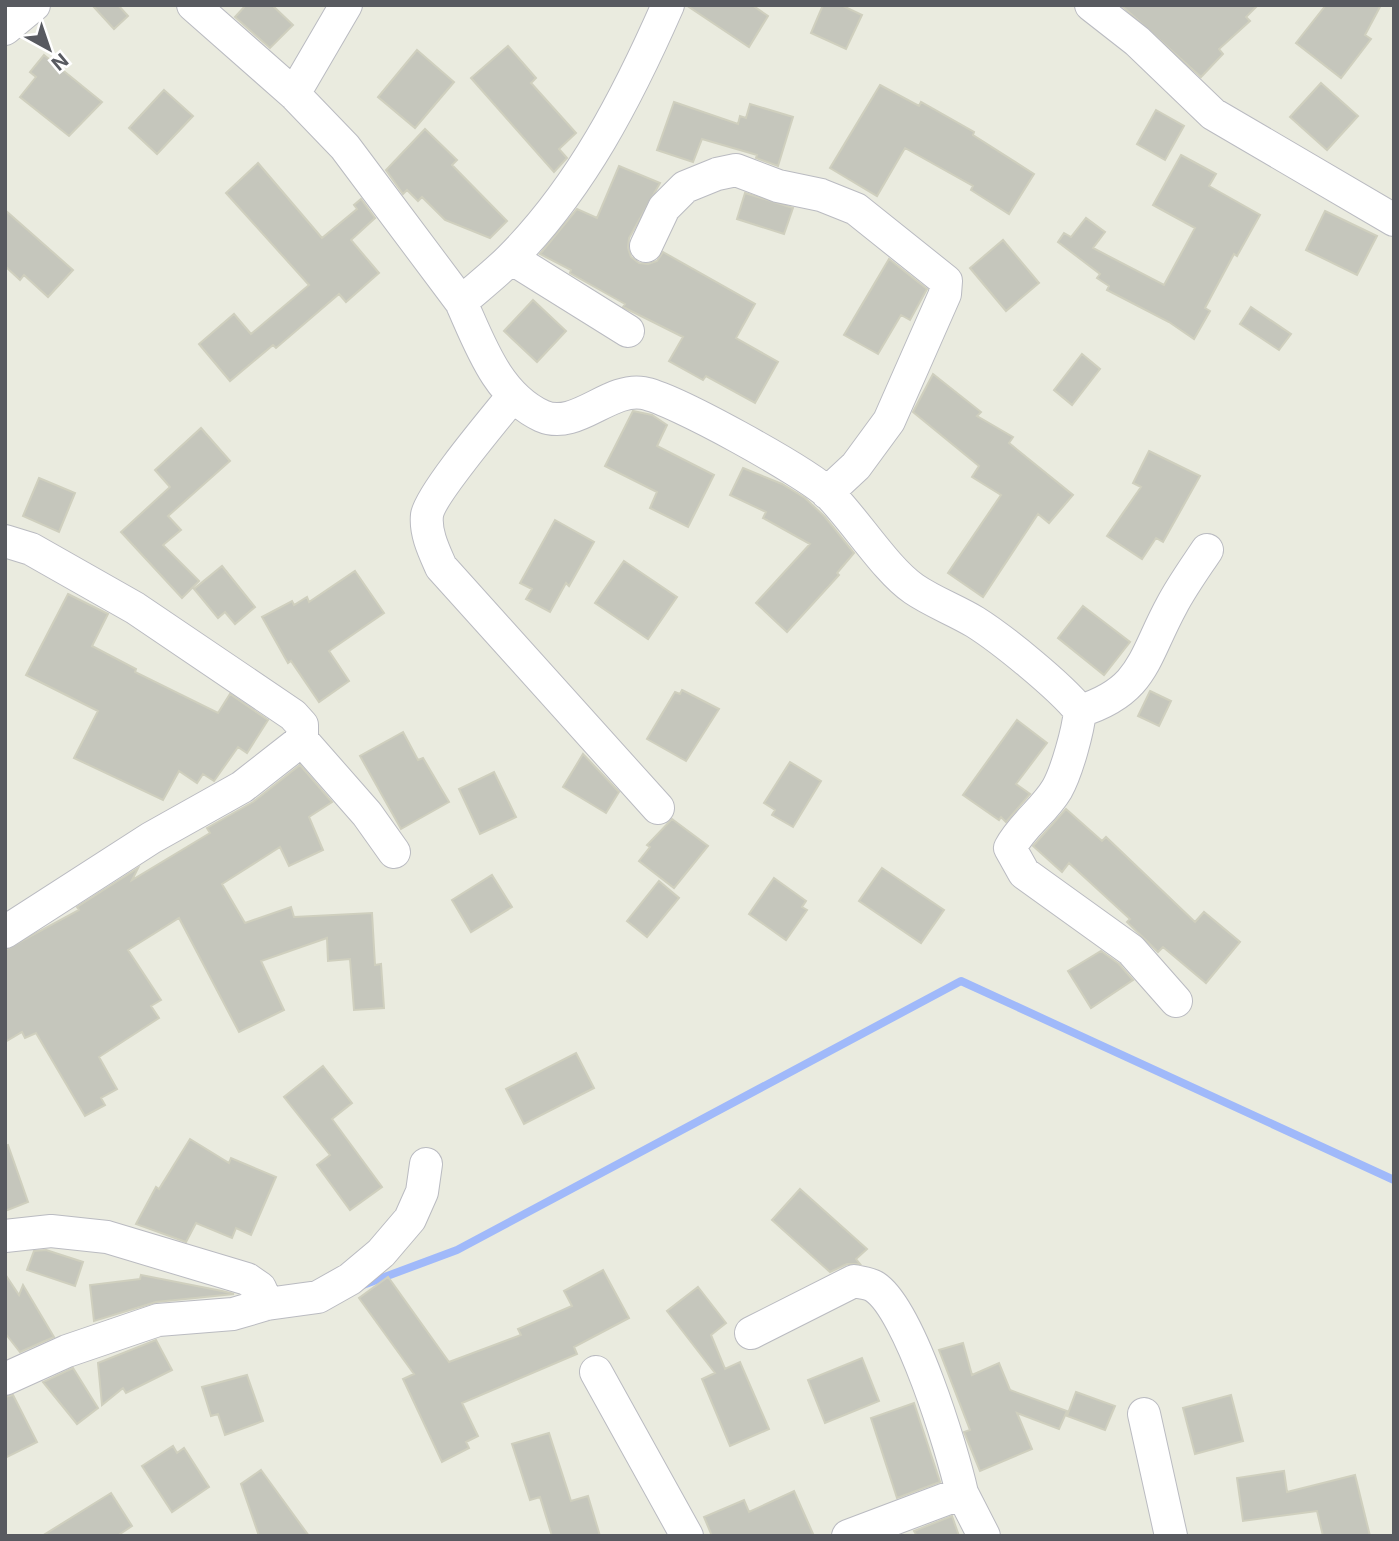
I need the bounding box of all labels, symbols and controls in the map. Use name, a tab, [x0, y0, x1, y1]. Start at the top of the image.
north arrow	[14, 14, 84, 84]
text: N	[47, 48, 73, 75]

